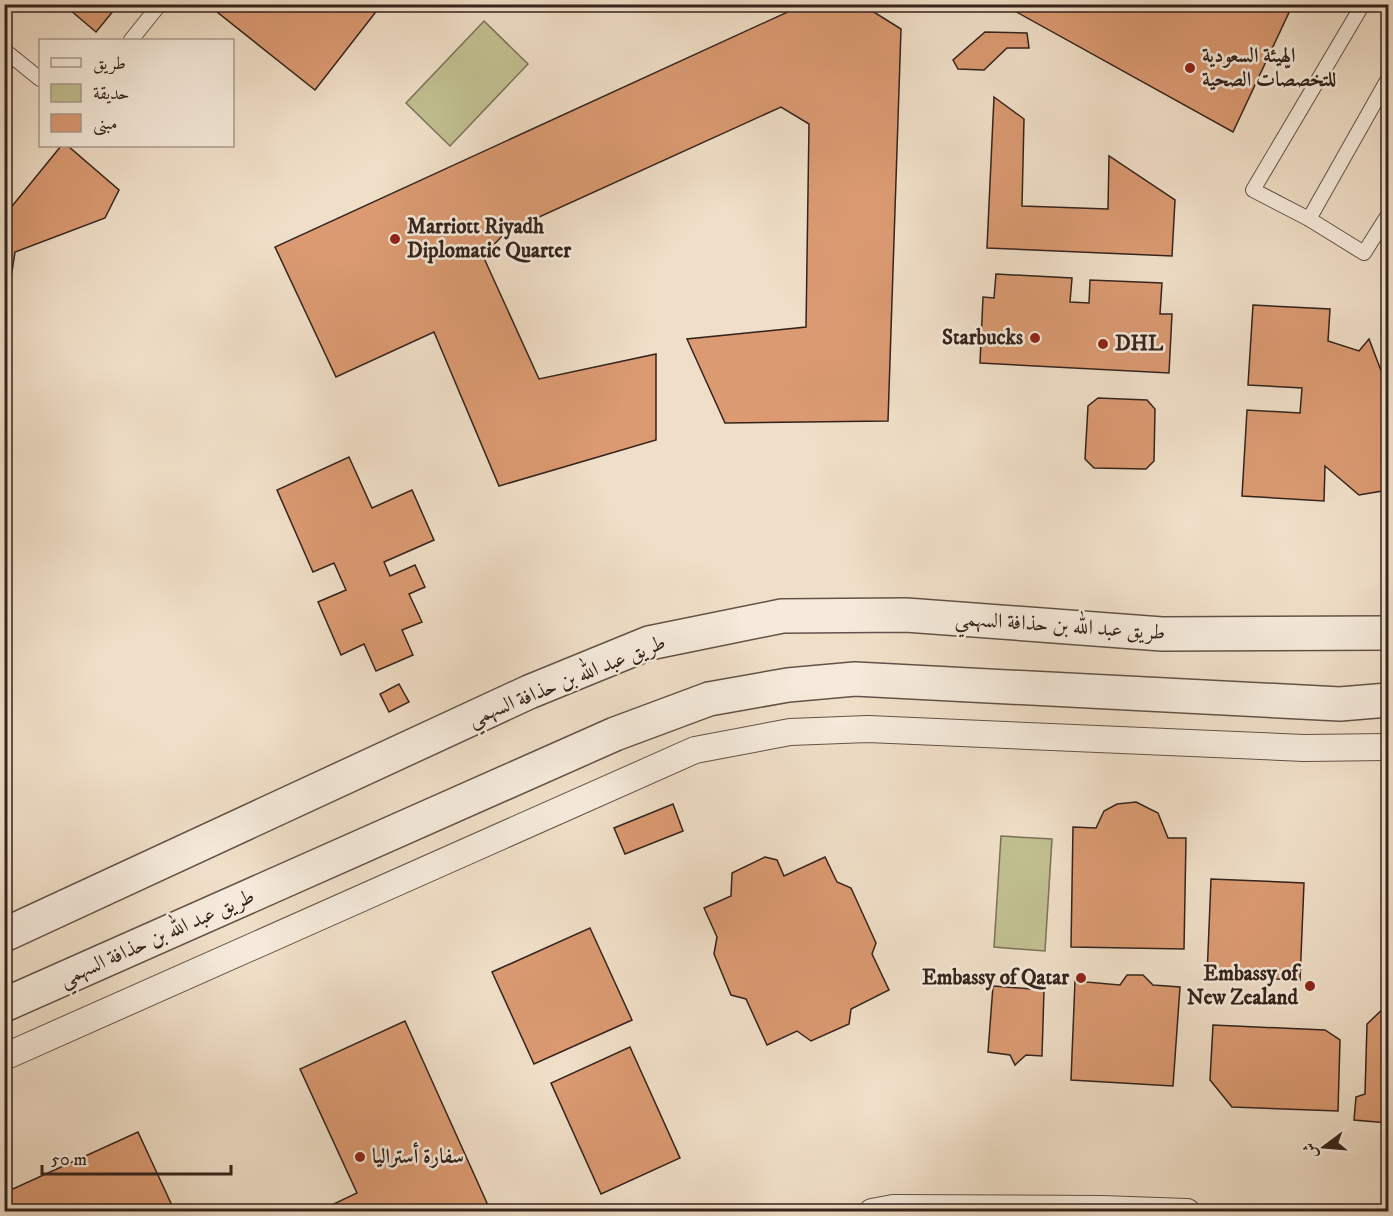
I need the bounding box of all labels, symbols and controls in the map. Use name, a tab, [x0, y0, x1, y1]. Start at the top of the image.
legend	[39, 39, 234, 147]
place label: الهيئة السعودية للتخصصّات الصحية	[1202, 43, 1336, 93]
text: طريق	[93, 53, 126, 75]
marker: الهيئة السعودية للتخصصّات الصحية	[1183, 61, 1197, 75]
text: حديقة	[93, 83, 129, 105]
text: مبنى	[93, 113, 118, 136]
place label: Marriott Riyadh Diplomatic Quarter	[407, 214, 572, 264]
marker: Marriott Riyadh Diplomatic Quarter	[388, 232, 402, 246]
place label: Starbucks	[942, 325, 1023, 351]
marker: Starbucks	[1028, 331, 1042, 345]
place label: DHL	[1115, 331, 1164, 357]
marker: DHL	[1096, 337, 1110, 351]
street label: طريق عبد الله بن حذافة السهمي	[953, 601, 1166, 652]
street label: طريق عبد الله بن حذافة السهمي	[462, 625, 672, 738]
street label: طريق عبد الله بن حذافة السهمي	[53, 879, 261, 998]
place label: Embassy of New Zealand	[1187, 961, 1301, 1011]
place label: Embassy of Qatar	[922, 965, 1070, 991]
marker: Embassy of Qatar	[1074, 971, 1088, 985]
marker: Embassy of New Zealand	[1303, 979, 1317, 993]
north arrow	[1294, 1117, 1354, 1177]
scale bar	[42, 1138, 231, 1176]
text: ش	[1299, 1140, 1322, 1161]
place label: سفارة أستراليا	[372, 1142, 464, 1170]
text: 50 m	[51, 1149, 87, 1171]
marker: سفارة أستراليا	[353, 1150, 367, 1164]

